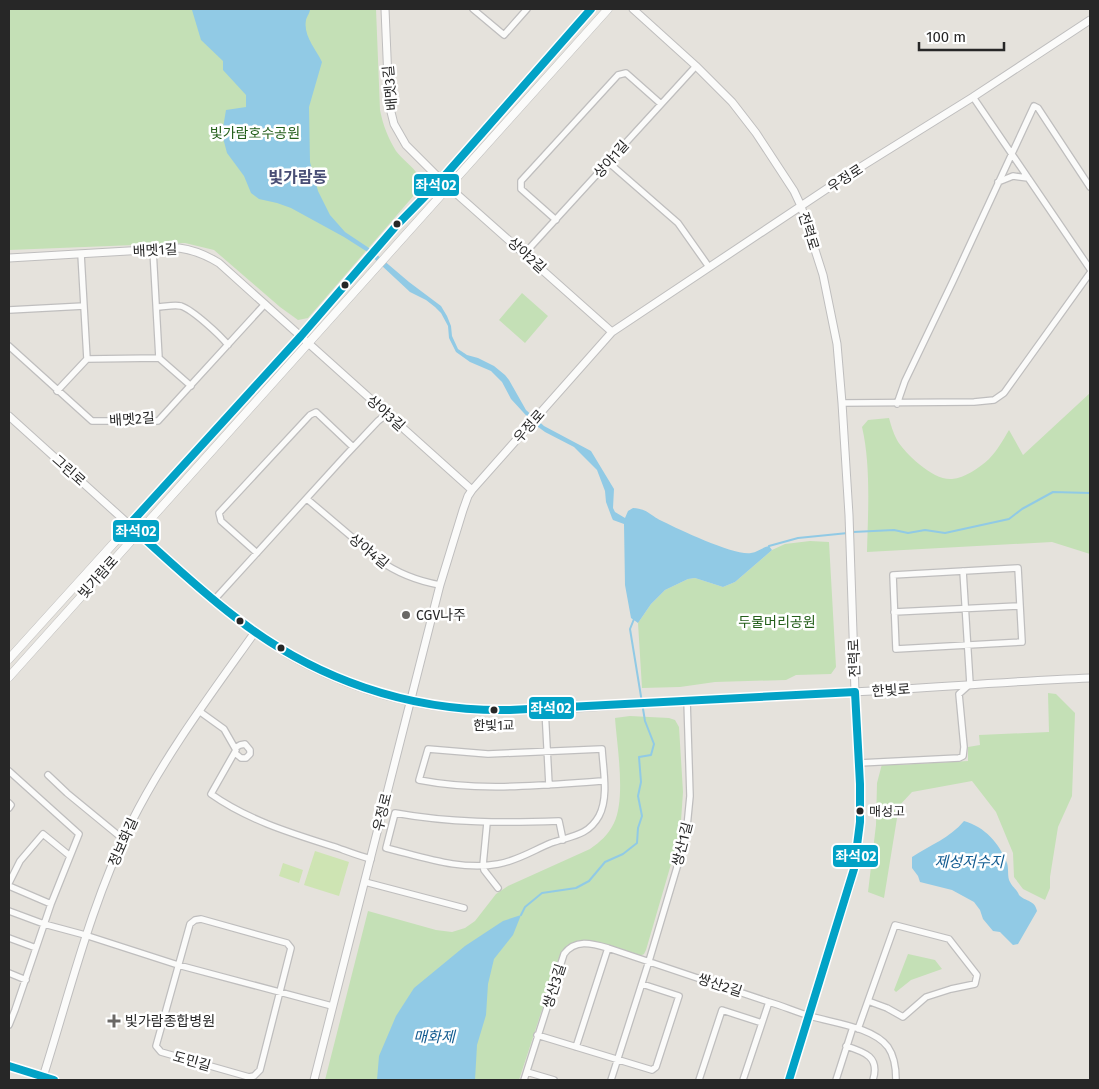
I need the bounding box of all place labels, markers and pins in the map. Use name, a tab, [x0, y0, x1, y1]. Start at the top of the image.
unlabelled marker	[392, 219, 402, 229]
unlabelled marker	[340, 280, 350, 290]
place label: CGV나주	[416, 607, 466, 624]
marker: CGV나주	[400, 609, 412, 621]
unlabelled marker	[235, 616, 245, 626]
unlabelled marker	[276, 643, 286, 653]
marker: 한빛1교	[489, 705, 499, 715]
place label: 한빛1교	[473, 718, 515, 733]
place label: 매성고	[869, 804, 905, 819]
marker: 매성고	[855, 806, 865, 816]
place label: 빛가람종합병원	[125, 1013, 215, 1030]
marker: 빛가람종합병원	[107, 1014, 121, 1028]

